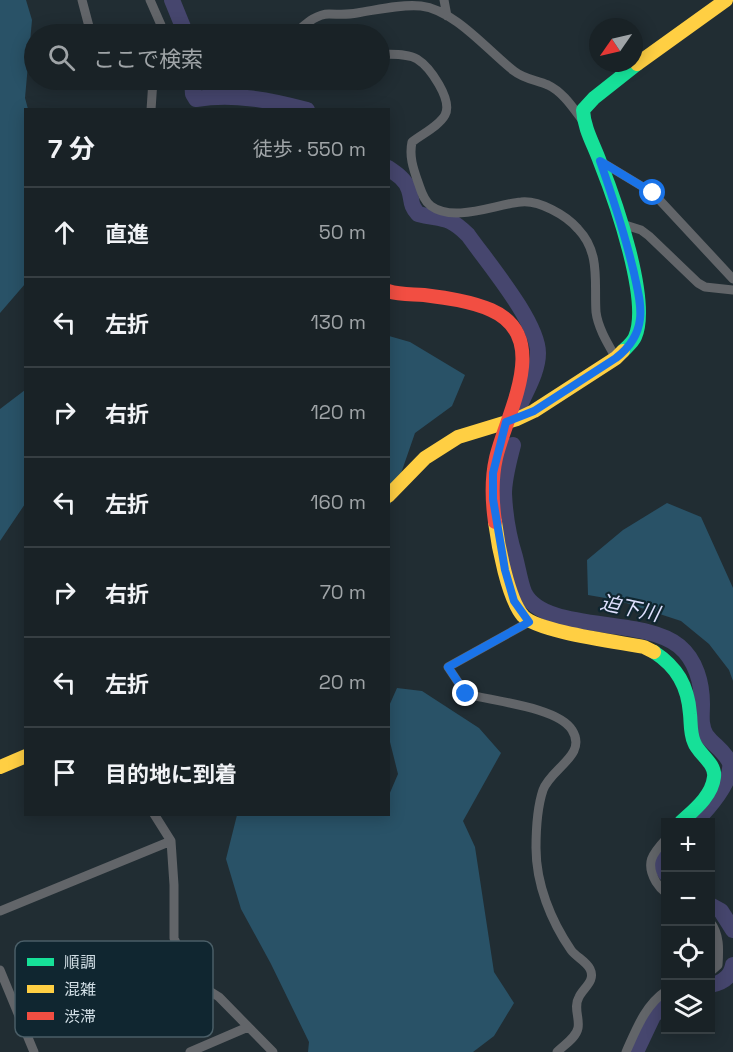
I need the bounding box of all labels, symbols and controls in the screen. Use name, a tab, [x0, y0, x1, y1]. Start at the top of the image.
north arrow	[589, 18, 643, 72]
search box	[24, 24, 390, 90]
icon: search	[45, 41, 78, 74]
text: ここで検索	[93, 45, 203, 73]
text: 7 分	[48, 132, 95, 166]
text: 徒歩 · 550 m	[253, 136, 366, 162]
route start	[639, 179, 665, 205]
icon: ahead	[48, 216, 81, 249]
text: 50 m	[319, 219, 366, 245]
text: 直進	[105, 220, 149, 248]
icon: left	[48, 306, 81, 339]
text: 130 m	[310, 309, 366, 335]
text: 左折	[105, 310, 149, 338]
icon: right	[48, 396, 81, 429]
text: 120 m	[310, 399, 366, 425]
text: 右折	[105, 400, 149, 428]
icon: left	[48, 486, 81, 519]
text: 160 m	[310, 489, 366, 515]
text: 左折	[105, 490, 149, 518]
icon: right	[48, 576, 81, 609]
text: 70 m	[320, 579, 366, 605]
text: 右折	[105, 580, 149, 608]
water label: 迫下川	[598, 589, 664, 627]
icon: left	[48, 666, 81, 699]
text: 20 m	[319, 669, 366, 695]
text: 左折	[105, 670, 149, 698]
route end	[452, 680, 478, 706]
icon: arrive	[48, 756, 81, 789]
text: 目的地に到着	[105, 760, 237, 788]
map controls	[661, 818, 715, 1034]
button: +	[661, 818, 715, 872]
button: −	[661, 872, 715, 926]
button: locate	[661, 926, 715, 980]
legend	[15, 941, 213, 1037]
text: 順調	[64, 952, 96, 973]
text: 混雑	[64, 979, 96, 1000]
button: layers	[661, 980, 715, 1034]
text: 渋滞	[64, 1006, 96, 1027]

